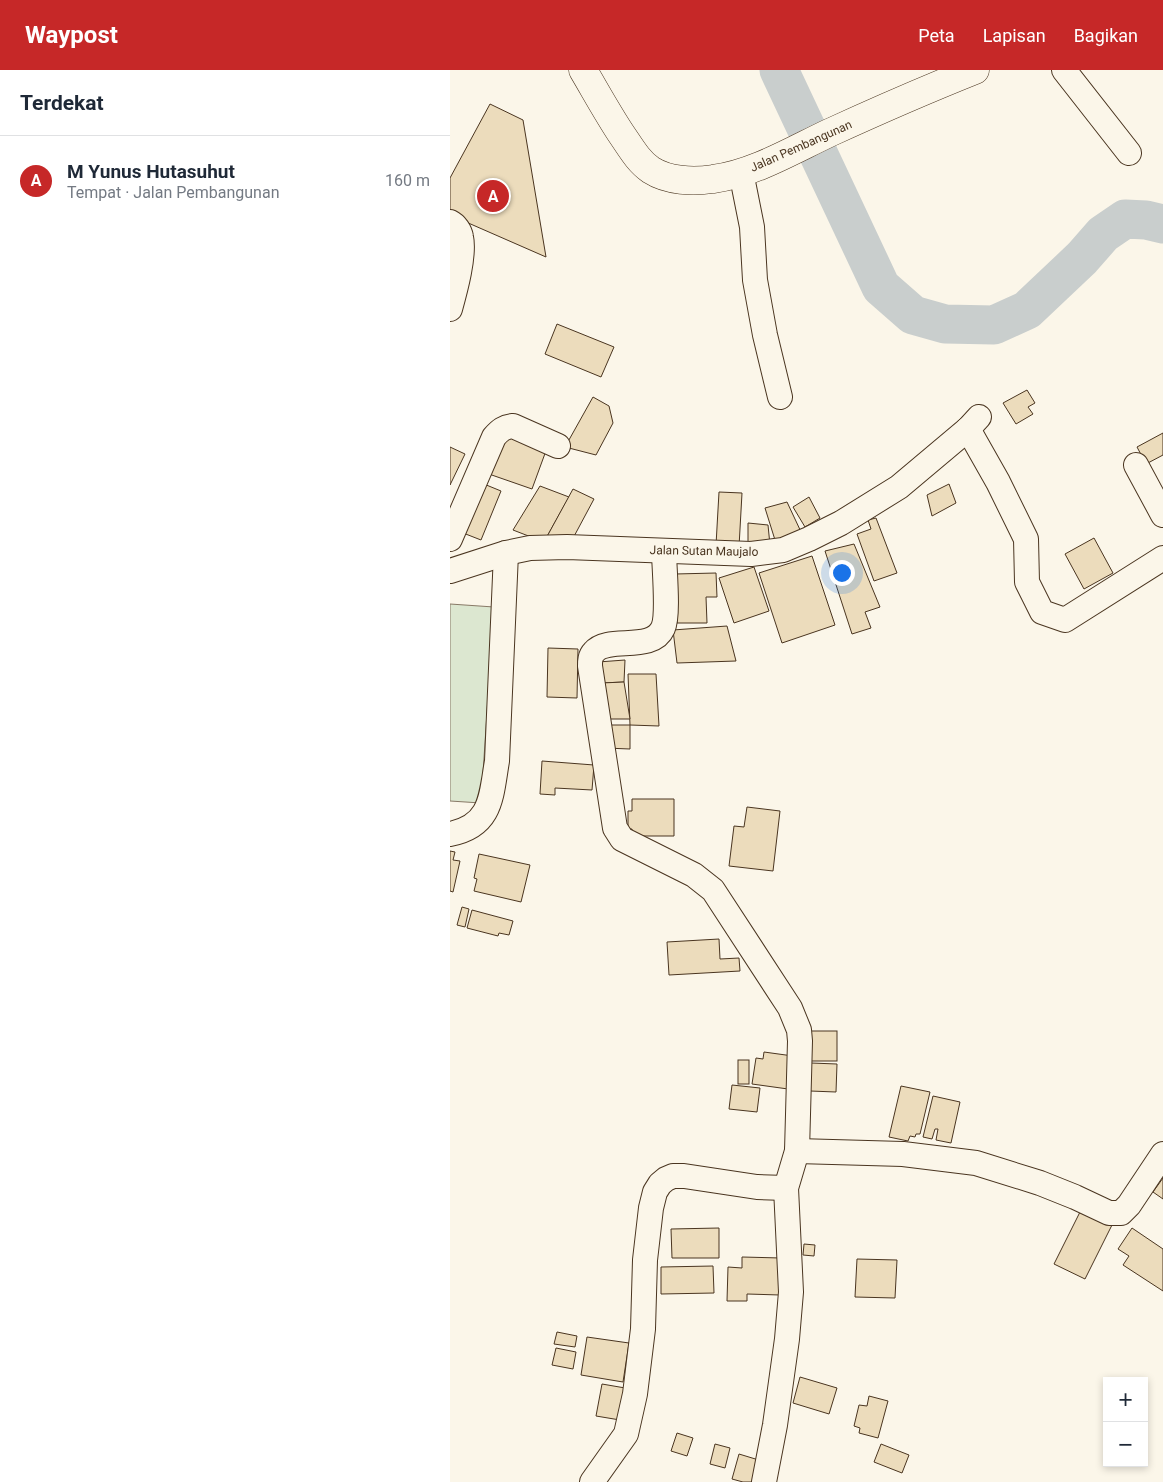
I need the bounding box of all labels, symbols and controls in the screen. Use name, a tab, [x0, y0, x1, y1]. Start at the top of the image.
text: Waypost	[25, 21, 118, 49]
text: Peta	[918, 25, 955, 46]
text: Lapisan	[983, 25, 1046, 46]
text: Bagikan	[1074, 25, 1138, 46]
text: Terdekat	[20, 91, 104, 115]
street label: Jalan Pembangunan	[748, 117, 854, 175]
text: M Yunus Hutasuhut	[67, 160, 235, 183]
text: A	[31, 171, 41, 190]
text: 160 m	[385, 171, 430, 190]
pin: A	[477, 177, 509, 215]
text: Tempat · Jalan Pembangunan	[67, 183, 279, 202]
street label: Jalan Sutan Maujalo	[649, 543, 759, 559]
your location	[829, 560, 855, 586]
map controls	[1103, 1377, 1148, 1467]
button: +	[1103, 1377, 1148, 1422]
button: −	[1103, 1422, 1148, 1467]

